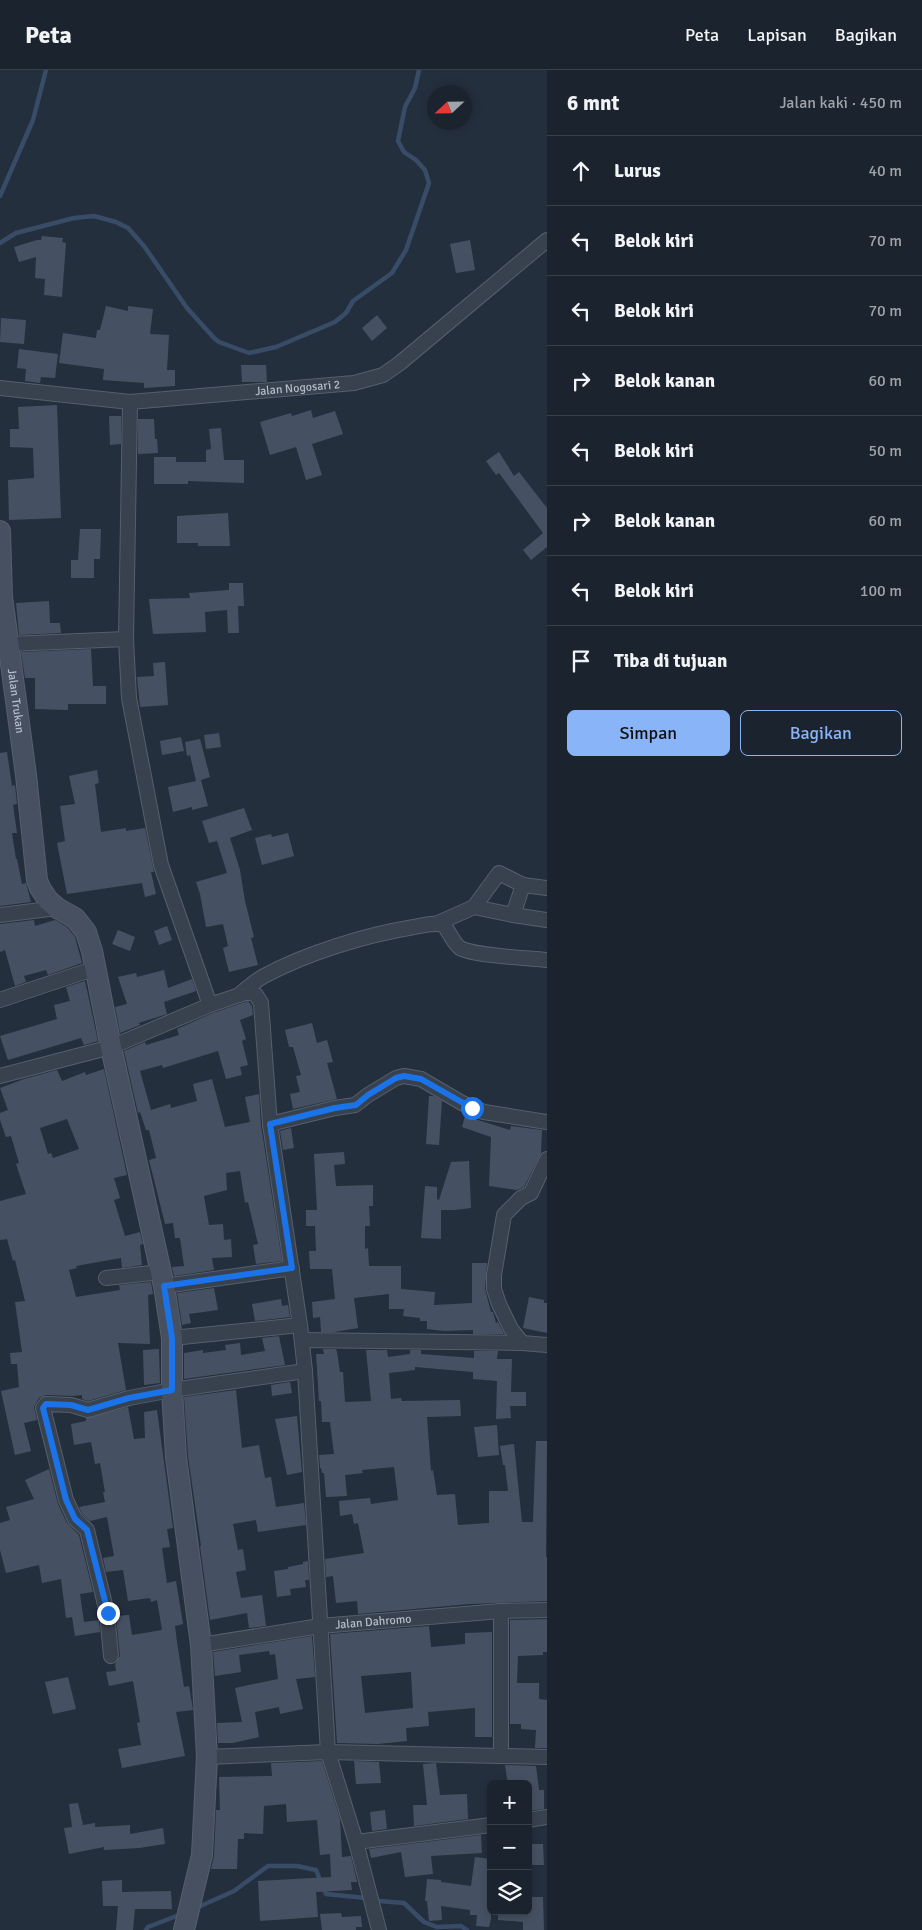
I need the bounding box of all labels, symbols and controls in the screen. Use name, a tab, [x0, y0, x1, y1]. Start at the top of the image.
text: Peta	[25, 20, 72, 50]
text: Peta	[685, 24, 719, 46]
text: Lapisan	[747, 24, 807, 46]
text: Bagikan	[835, 24, 897, 46]
north arrow	[427, 85, 472, 130]
text: 6 mnt	[567, 90, 619, 116]
text: Jalan kaki · 450 m	[780, 93, 902, 113]
icon: ahead	[567, 157, 595, 185]
text: Lurus	[614, 159, 661, 183]
text: 40 m	[868, 161, 902, 181]
icon: left	[567, 227, 595, 255]
text: Belok kiri	[614, 229, 694, 253]
text: 70 m	[868, 231, 902, 251]
icon: left	[567, 297, 595, 325]
text: Belok kiri	[614, 299, 694, 323]
text: 70 m	[868, 301, 902, 321]
icon: right	[567, 367, 595, 395]
text: Belok kanan	[614, 369, 715, 393]
text: 60 m	[868, 371, 902, 391]
street label: Jalan Nogosari 2	[255, 377, 341, 399]
icon: left	[567, 437, 595, 465]
text: Belok kiri	[614, 439, 694, 463]
text: 50 m	[868, 441, 902, 461]
icon: right	[567, 507, 595, 535]
text: Belok kanan	[614, 509, 715, 533]
text: 60 m	[868, 511, 902, 531]
icon: left	[567, 577, 595, 605]
text: Belok kiri	[614, 579, 694, 603]
text: 100 m	[860, 581, 902, 601]
icon: arrive	[567, 647, 595, 675]
text: Tiba di tujuan	[614, 649, 727, 673]
street label: Jalan Trukan	[4, 668, 27, 734]
button: Simpan	[567, 710, 730, 756]
button: Bagikan	[740, 710, 902, 756]
route start	[461, 1097, 484, 1120]
route end	[97, 1602, 120, 1625]
street label: Jalan Dahromo	[335, 1611, 412, 1633]
map controls	[487, 1780, 532, 1915]
button: +	[487, 1780, 532, 1825]
button: −	[487, 1825, 532, 1870]
button: layers	[487, 1870, 532, 1915]

